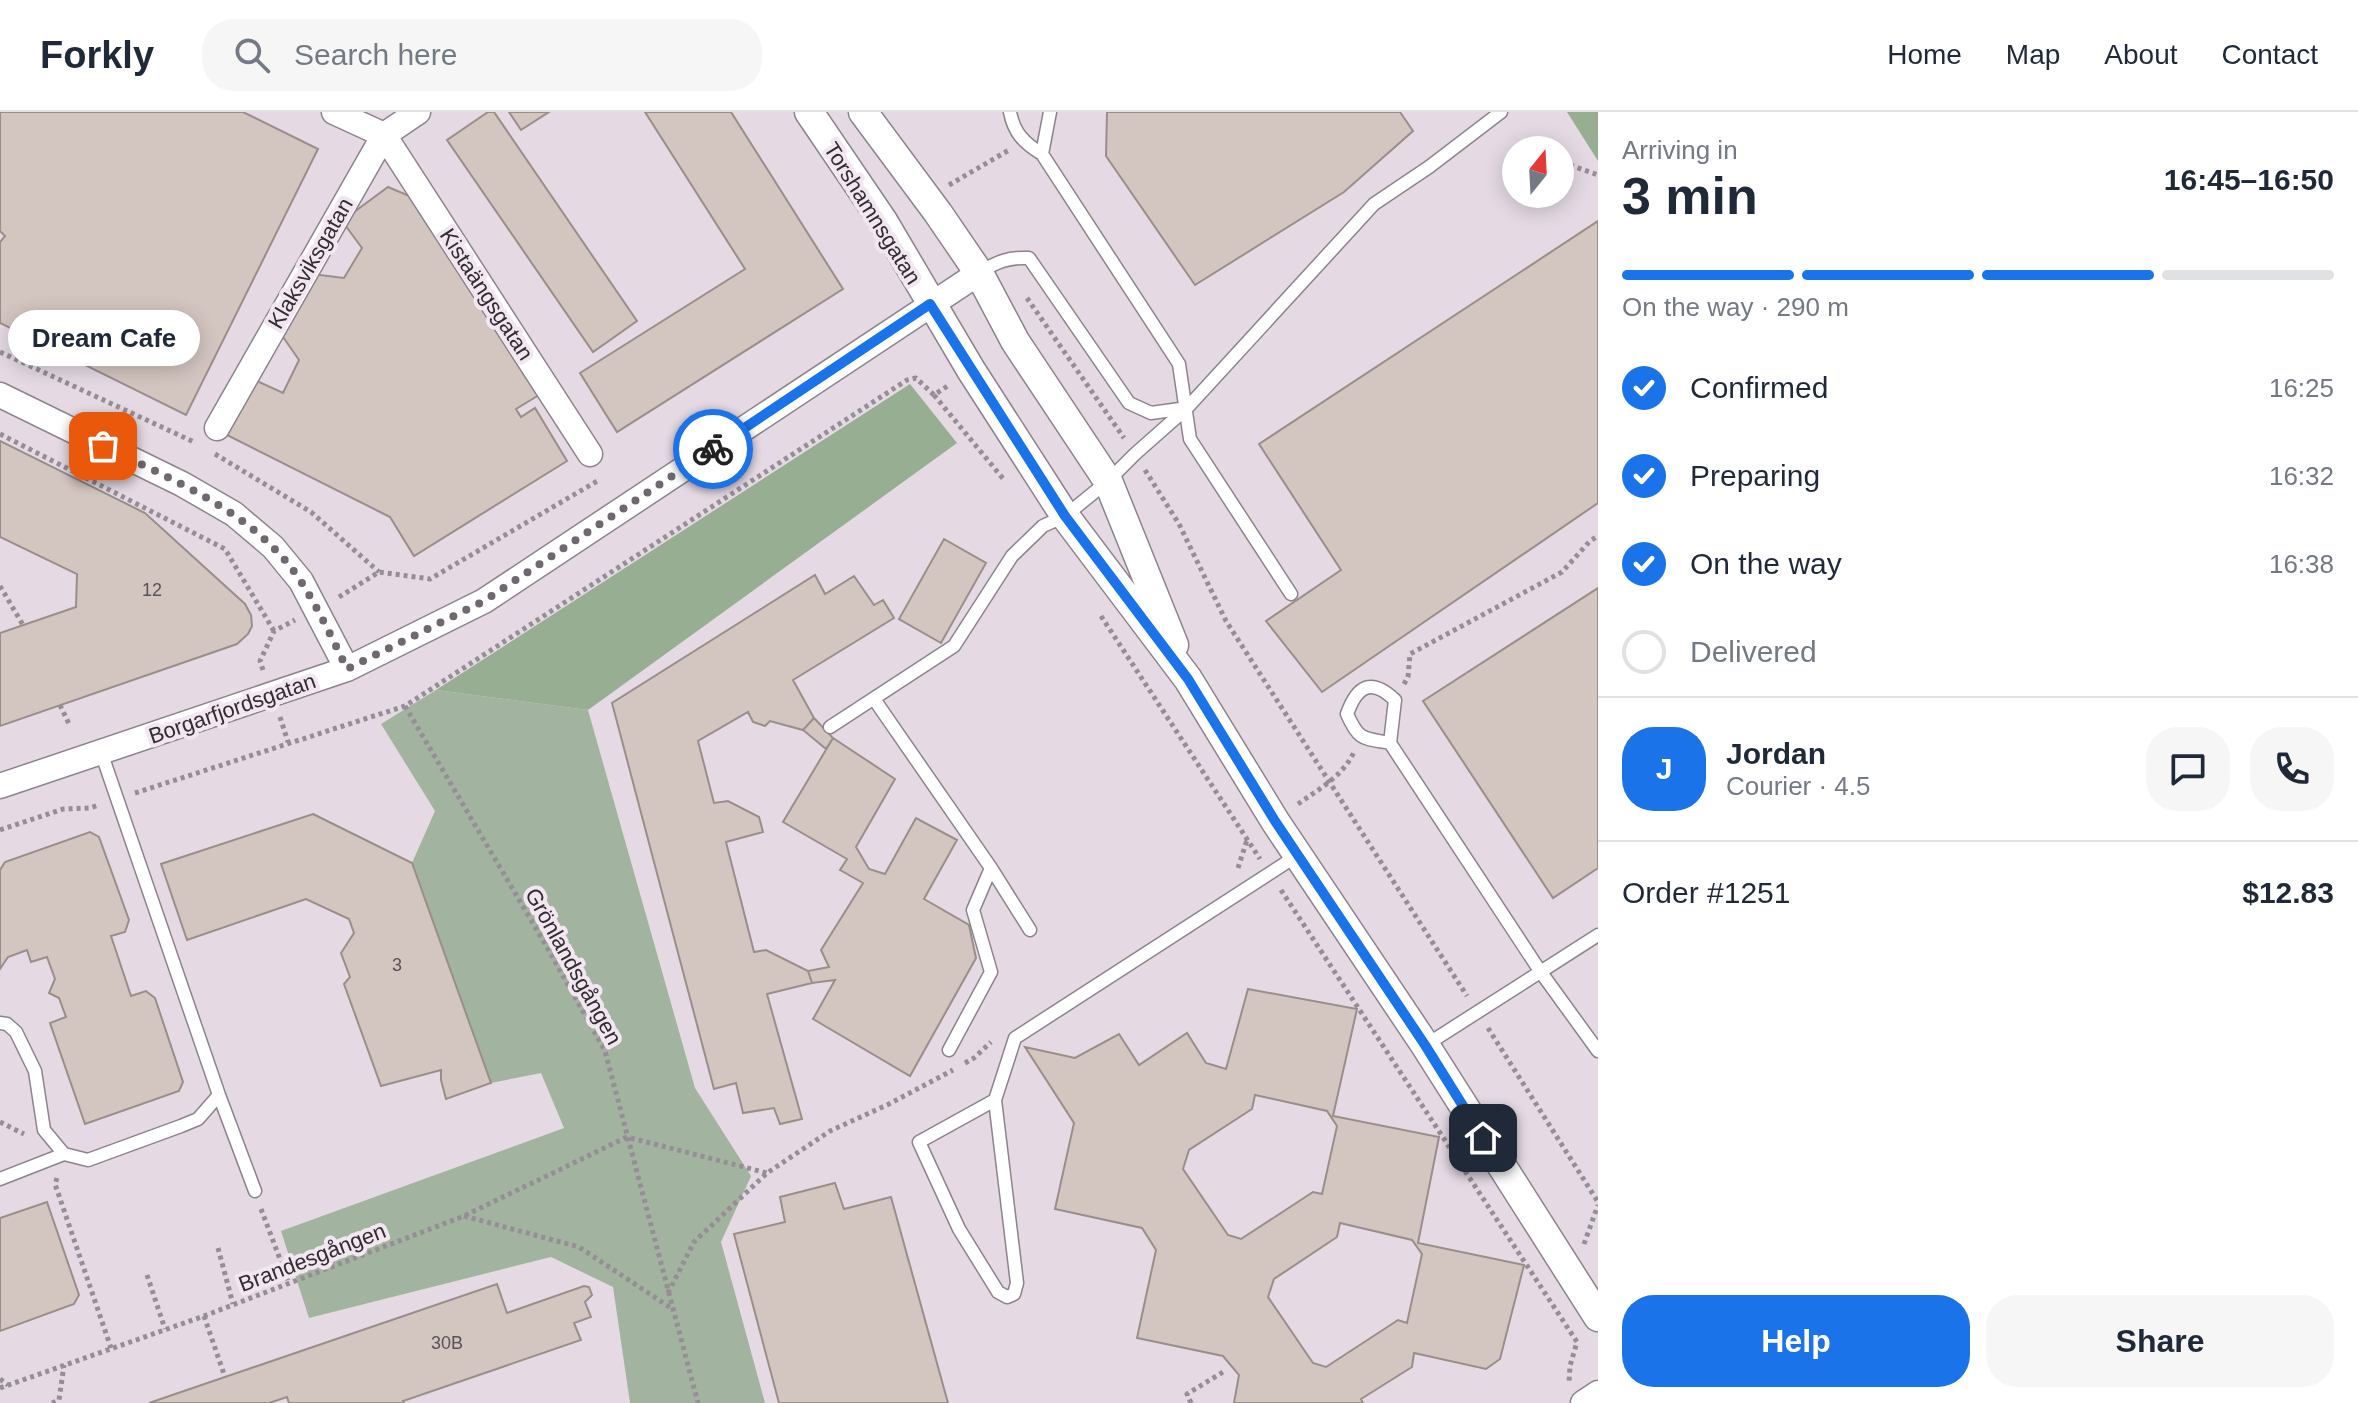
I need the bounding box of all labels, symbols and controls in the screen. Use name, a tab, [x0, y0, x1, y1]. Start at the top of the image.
search box	[202, 19, 762, 91]
icon: search	[230, 33, 274, 77]
text: Forkly	[40, 34, 154, 76]
text: Search here	[294, 38, 457, 71]
text: Home	[1887, 39, 1962, 70]
text: Map	[2006, 39, 2060, 70]
text: About	[2104, 39, 2178, 70]
text: Contact	[2222, 39, 2318, 70]
text: Arriving in	[1622, 135, 1738, 165]
north arrow	[1502, 136, 1574, 208]
map controls	[1502, 136, 1574, 208]
street label: Torshamnsgatan	[819, 138, 926, 289]
text: 16:45–16:50	[2164, 163, 2334, 196]
text: 3 min	[1622, 167, 1758, 225]
street label: Klaksviksgatan	[263, 193, 358, 333]
street label: Kistaängsgatan	[435, 224, 538, 365]
text: On the way · 290 m	[1622, 292, 1849, 322]
callout: Dream Cafe	[7, 310, 199, 366]
text: Dream Cafe	[32, 323, 176, 353]
icon: check	[1622, 366, 1666, 410]
text: Confirmed	[1690, 371, 1828, 404]
text: 16:25	[2269, 373, 2334, 403]
courier	[673, 409, 753, 489]
pin	[69, 412, 137, 480]
icon: bag	[81, 424, 125, 468]
icon: bike	[691, 427, 735, 471]
icon: check	[1622, 454, 1666, 498]
text: Preparing	[1690, 459, 1820, 492]
text: 16:32	[2269, 461, 2334, 491]
icon: check	[1622, 542, 1666, 586]
text: On the way	[1690, 547, 1842, 580]
text: 16:38	[2269, 549, 2334, 579]
house number: 12	[142, 580, 162, 600]
text: Delivered	[1690, 635, 1817, 668]
street label: Borgarfjordsgatan	[145, 668, 319, 749]
button: chat	[2146, 727, 2230, 811]
button: phone	[2250, 727, 2334, 811]
text: Jordan	[1726, 737, 1826, 770]
text: J	[1656, 752, 1672, 785]
text: Courier · 4.5	[1726, 771, 1871, 801]
text: Order #1251	[1622, 876, 1790, 909]
text: $12.83	[2242, 876, 2334, 909]
street label: Grönlandsgången	[520, 884, 627, 1049]
house number: 3	[392, 955, 402, 975]
pin	[1449, 1104, 1517, 1172]
icon: home	[1461, 1116, 1505, 1160]
street label: Brandesgången	[235, 1218, 389, 1297]
button: Help	[1622, 1295, 1970, 1387]
button: Share	[1986, 1295, 2334, 1387]
house number: 30B	[431, 1333, 463, 1353]

